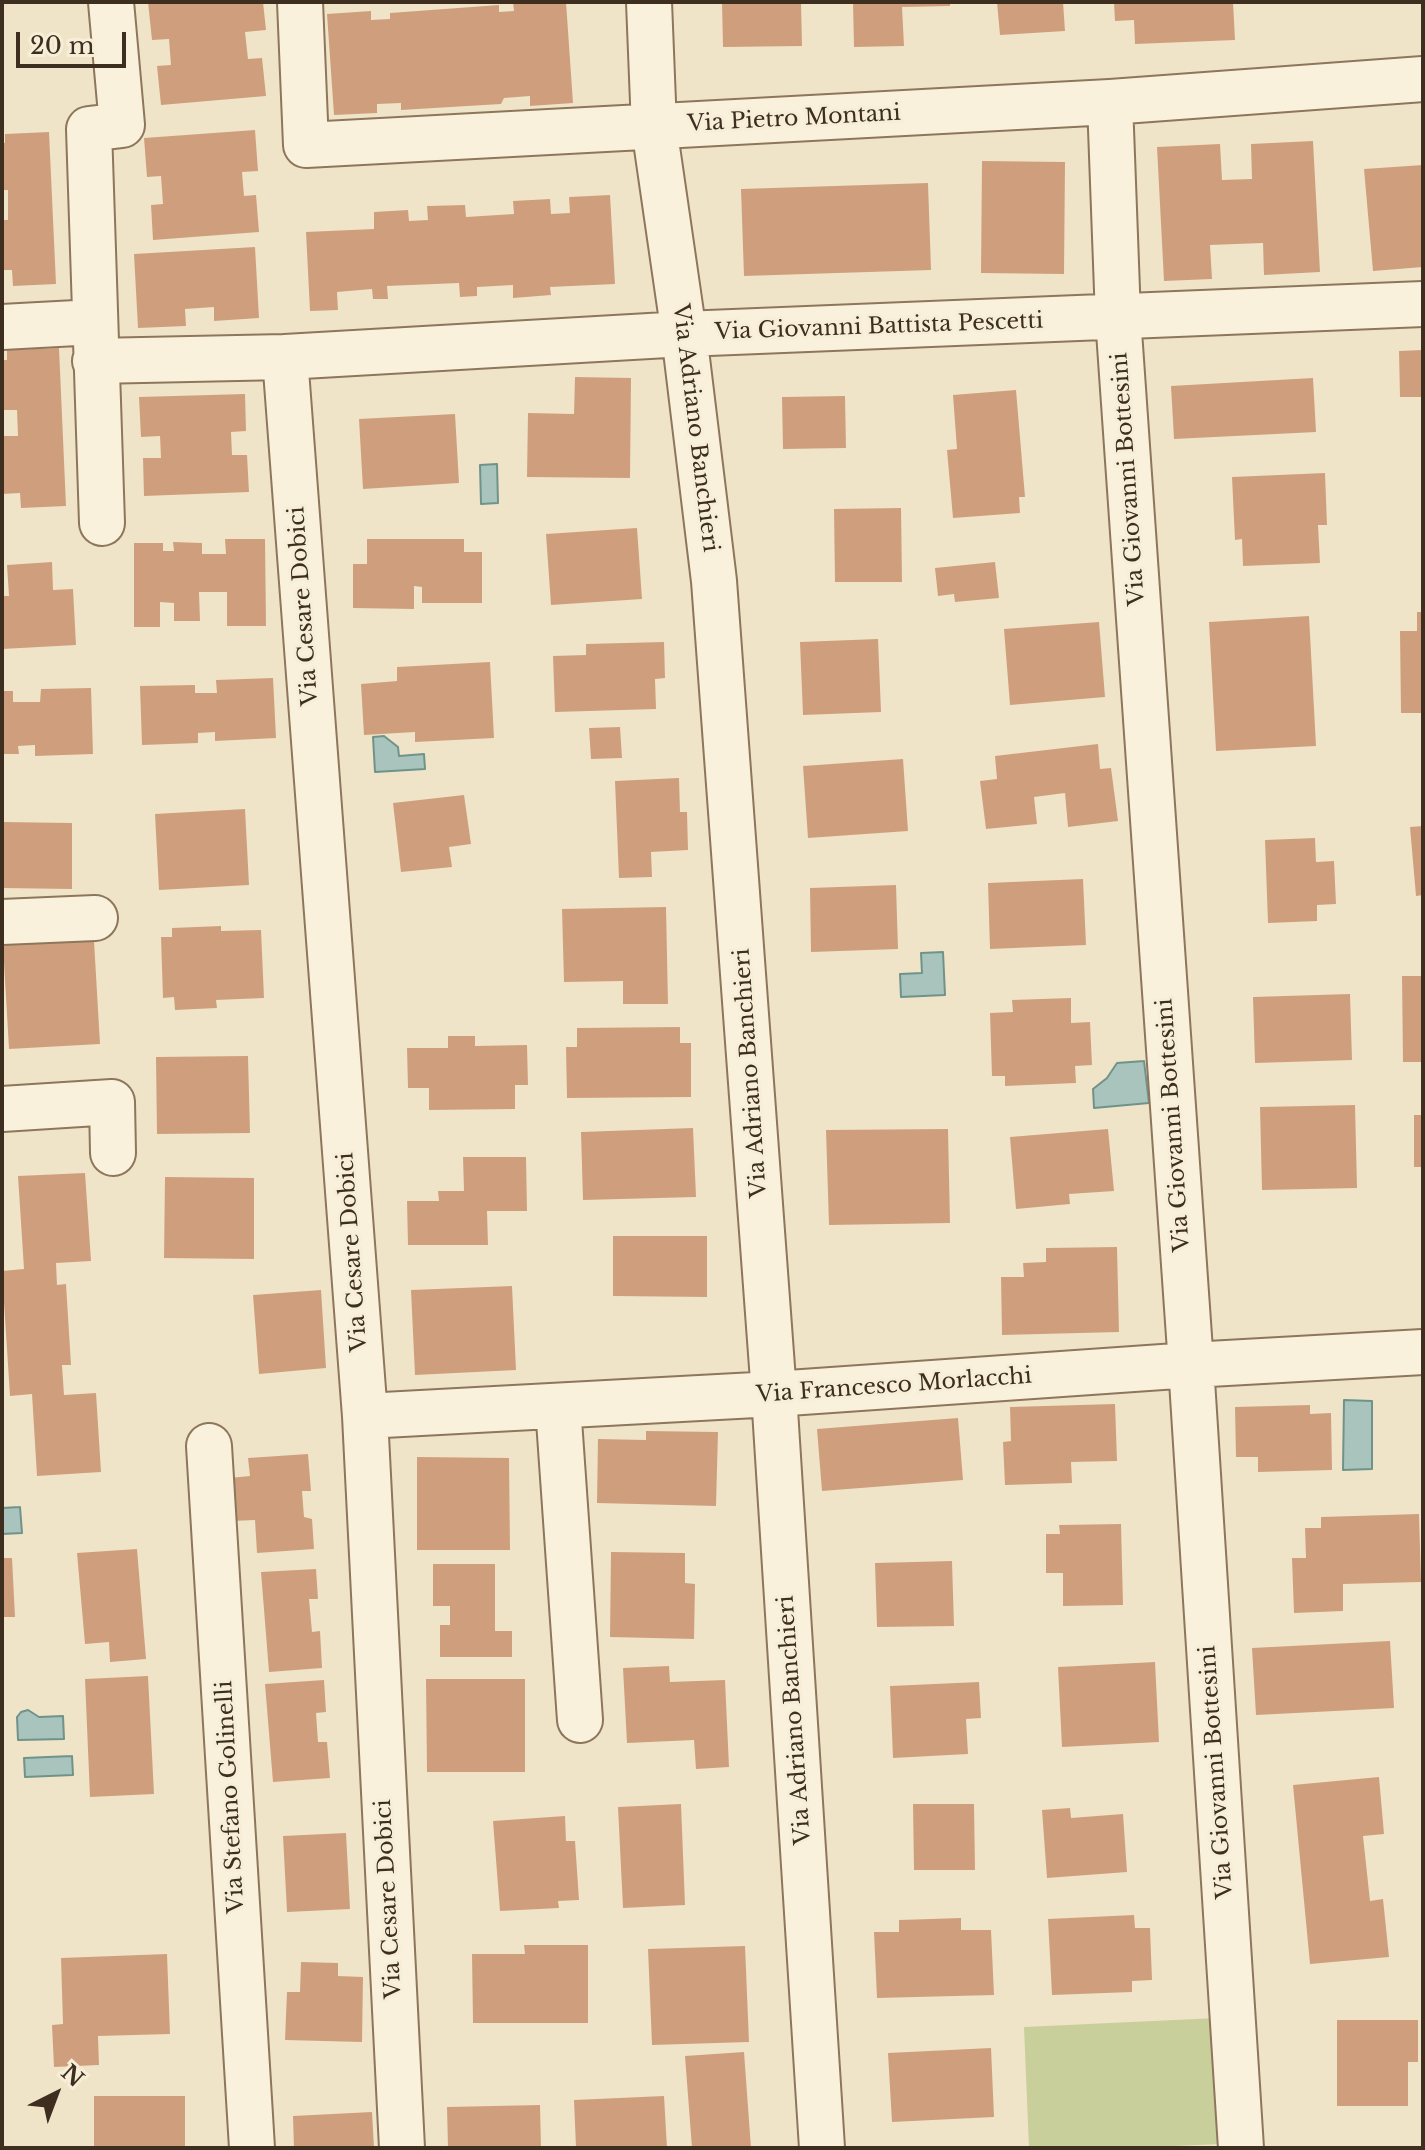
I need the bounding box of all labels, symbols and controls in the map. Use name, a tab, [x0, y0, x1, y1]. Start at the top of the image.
scale bar	[20, 16, 130, 66]
text: 20 m	[30, 31, 95, 60]
street label: Via Pietro Montani	[687, 100, 901, 138]
street label: Via Adriano Banchieri	[667, 302, 723, 554]
street label: Via Giovanni Battista Pescetti	[714, 308, 1044, 346]
street label: Via Giovanni Bottesini	[1107, 351, 1151, 607]
street label: Via Cesare Dobici	[284, 505, 324, 707]
street label: Via Adriano Banchieri	[729, 947, 773, 1199]
street label: Via Giovanni Bottesini	[1152, 997, 1196, 1253]
street label: Via Cesare Dobici	[333, 1151, 373, 1353]
street label: Via Francesco Morlacchi	[755, 1363, 1033, 1409]
street label: Via Adriano Banchieri	[773, 1594, 817, 1846]
street label: Via Giovanni Bottesini	[1195, 1644, 1239, 1900]
street label: Via Stefano Golinelli	[212, 1680, 250, 1914]
street label: Via Cesare Dobici	[371, 1799, 407, 1999]
north arrow	[16, 2054, 96, 2134]
text: N	[56, 2059, 89, 2093]

